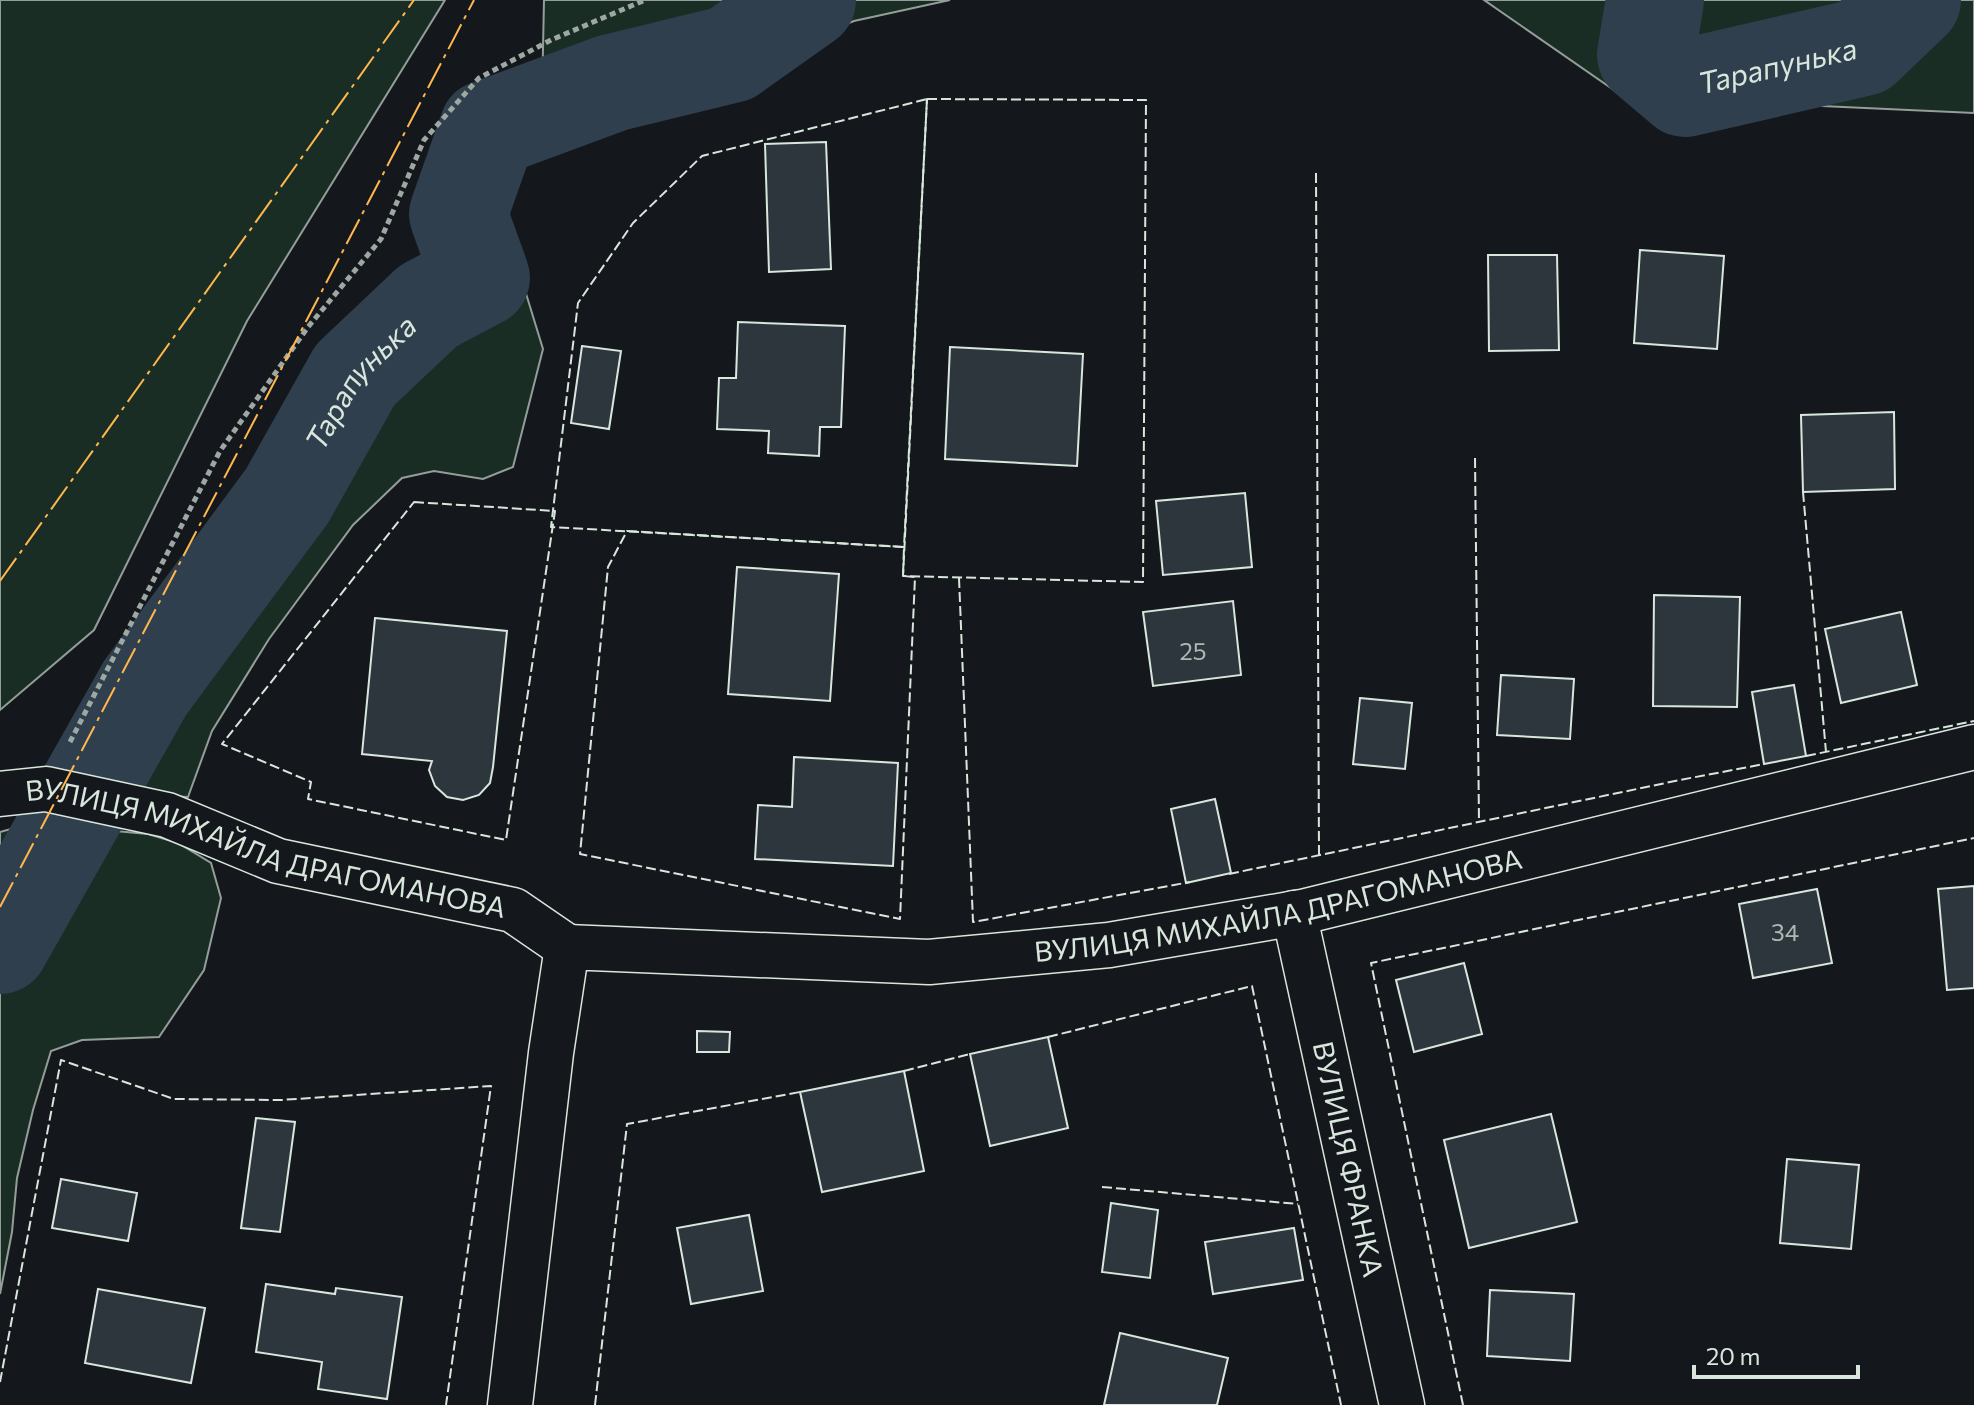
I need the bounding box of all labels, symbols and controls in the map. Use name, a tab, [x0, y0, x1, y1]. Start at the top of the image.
water label: Тарапунька	[1694, 28, 1860, 100]
water label: Тарапунька	[296, 306, 423, 456]
house number: 25	[1179, 636, 1207, 665]
street label: ВУЛИЦЯ МИХАЙЛА ДРАГОМАНОВА	[23, 771, 509, 924]
street label: ВУЛИЦЯ МИХАЙЛА ДРАГОМАНОВА	[1033, 841, 1525, 968]
house number: 34	[1771, 917, 1799, 946]
street label: ВУЛИЦЯ ФРАНКА	[1307, 1038, 1391, 1280]
scale bar	[1694, 1329, 1858, 1379]
text: 20 m	[1706, 1341, 1760, 1370]

